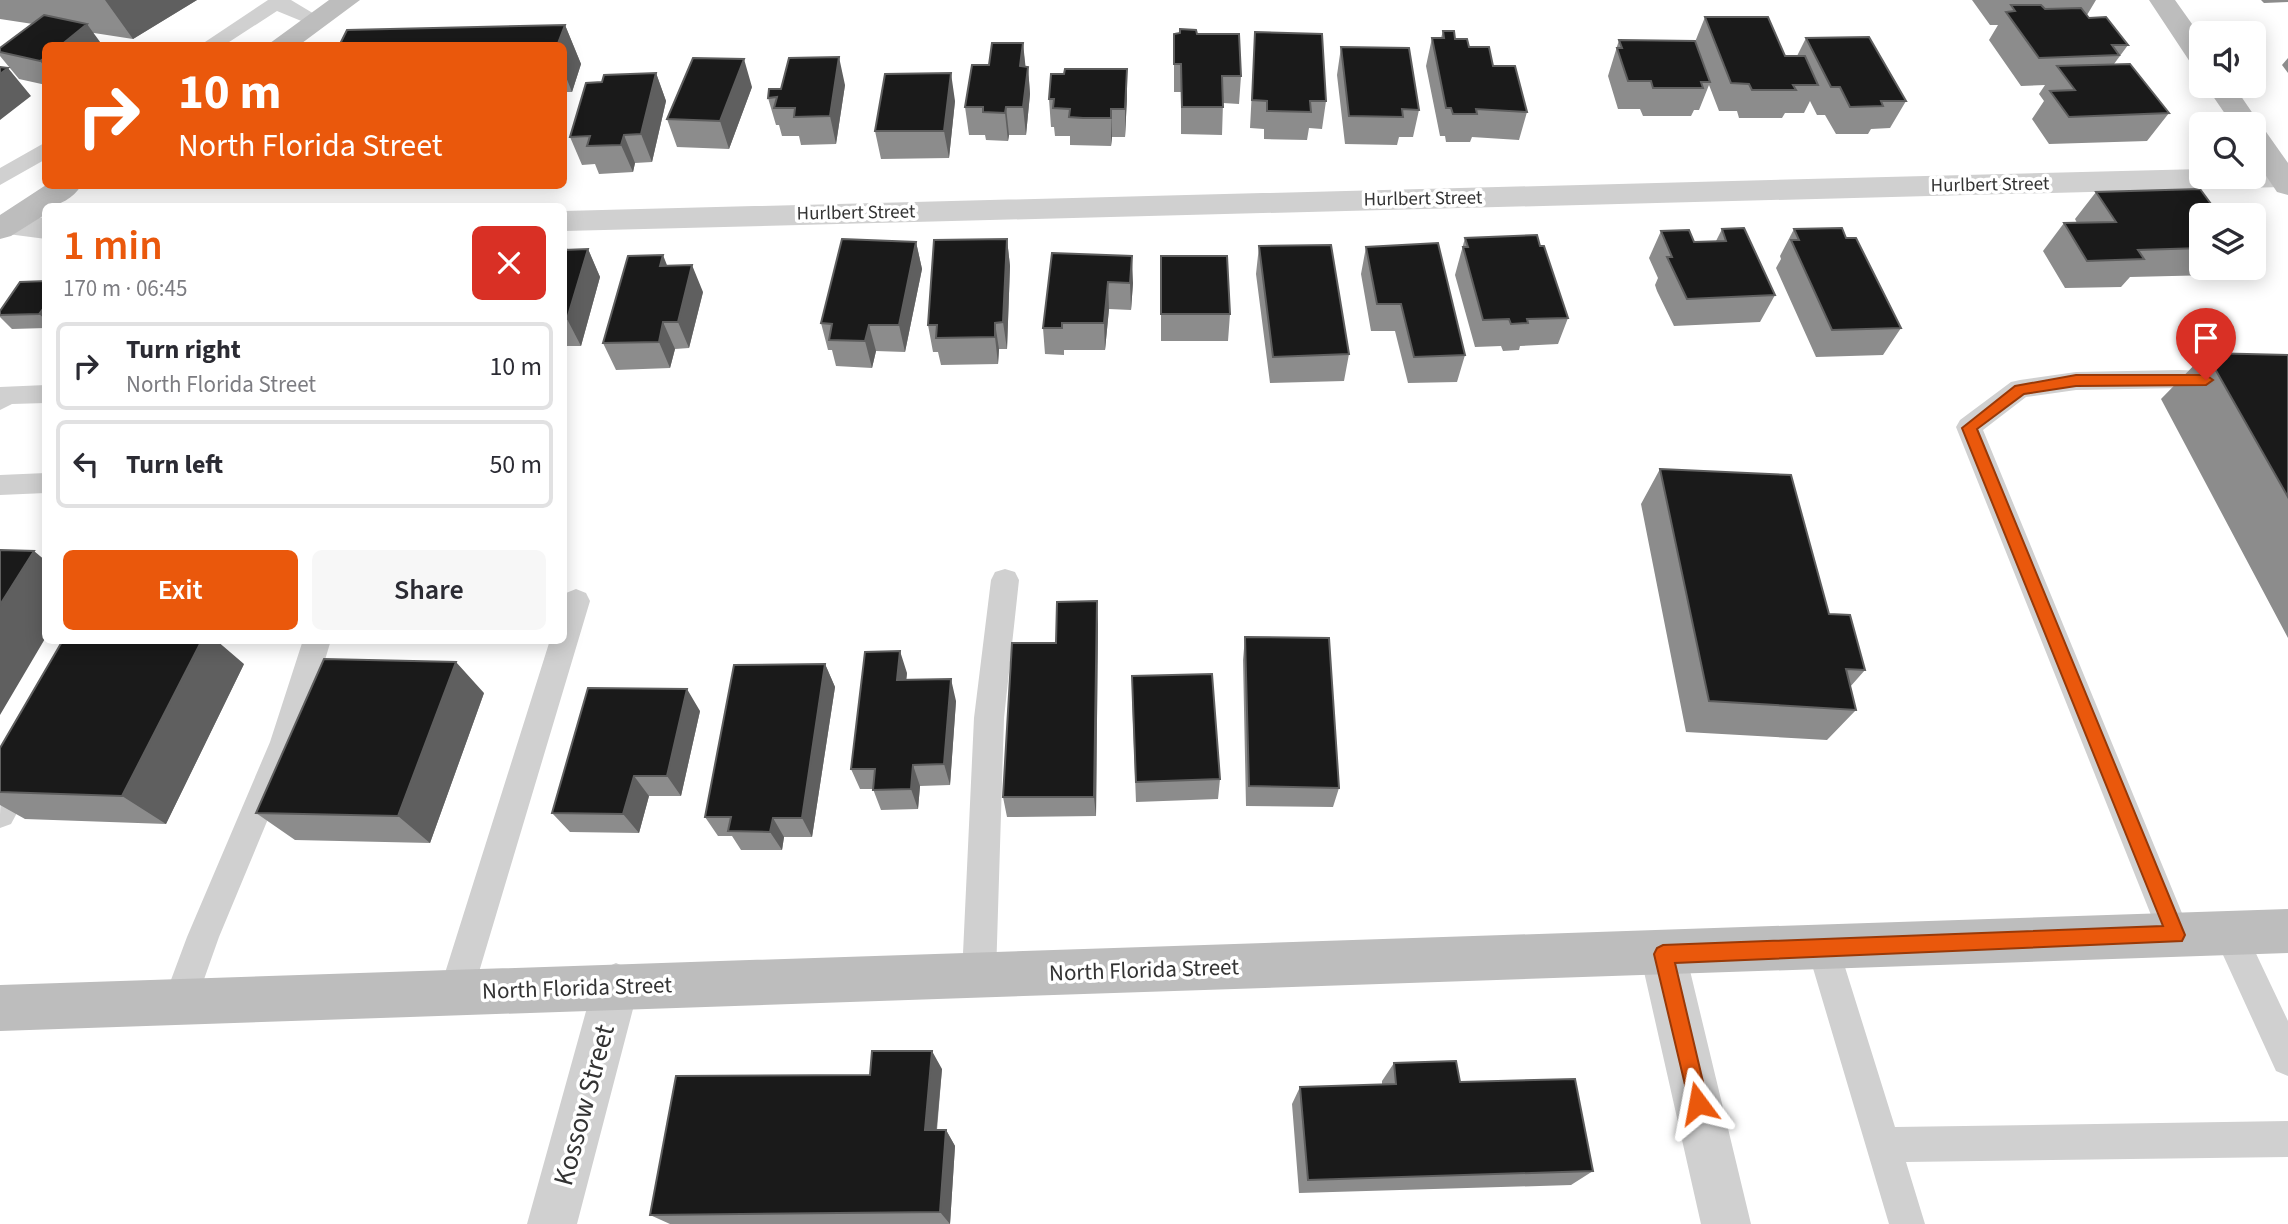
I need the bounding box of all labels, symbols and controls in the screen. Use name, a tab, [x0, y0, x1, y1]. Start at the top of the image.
map controls	[2189, 21, 2266, 280]
button: sound	[2189, 21, 2266, 98]
text: 10 m	[178, 58, 282, 128]
icon: right	[63, 70, 154, 161]
button: search	[2189, 112, 2266, 189]
text: North Florida Street	[178, 123, 443, 169]
street label: Hurlbert Street	[1931, 170, 2050, 200]
street label: Hurlbert Street	[1364, 184, 1483, 214]
street label: Hurlbert Street	[797, 198, 916, 228]
button: layers	[2189, 203, 2266, 280]
text: 1 min	[63, 216, 163, 276]
button: close	[472, 226, 546, 300]
text: 170 m · 06:45	[63, 272, 187, 305]
pin	[2176, 308, 2236, 380]
icon: arrive	[2187, 319, 2225, 357]
text: Turn right	[126, 331, 241, 368]
icon: right	[67, 347, 105, 385]
text: 10 m	[489, 348, 542, 385]
text: North Florida Street	[126, 368, 316, 401]
icon: left	[67, 445, 105, 483]
text: Turn left	[126, 446, 223, 483]
text: 50 m	[489, 446, 542, 483]
button: Exit	[63, 550, 298, 630]
button: Share	[312, 550, 546, 630]
street label: North Florida Street	[1048, 950, 1240, 990]
street label: North Florida Street	[481, 968, 673, 1008]
street label: Kossow Street	[543, 1019, 625, 1190]
position arrow	[1661, 1066, 1735, 1140]

